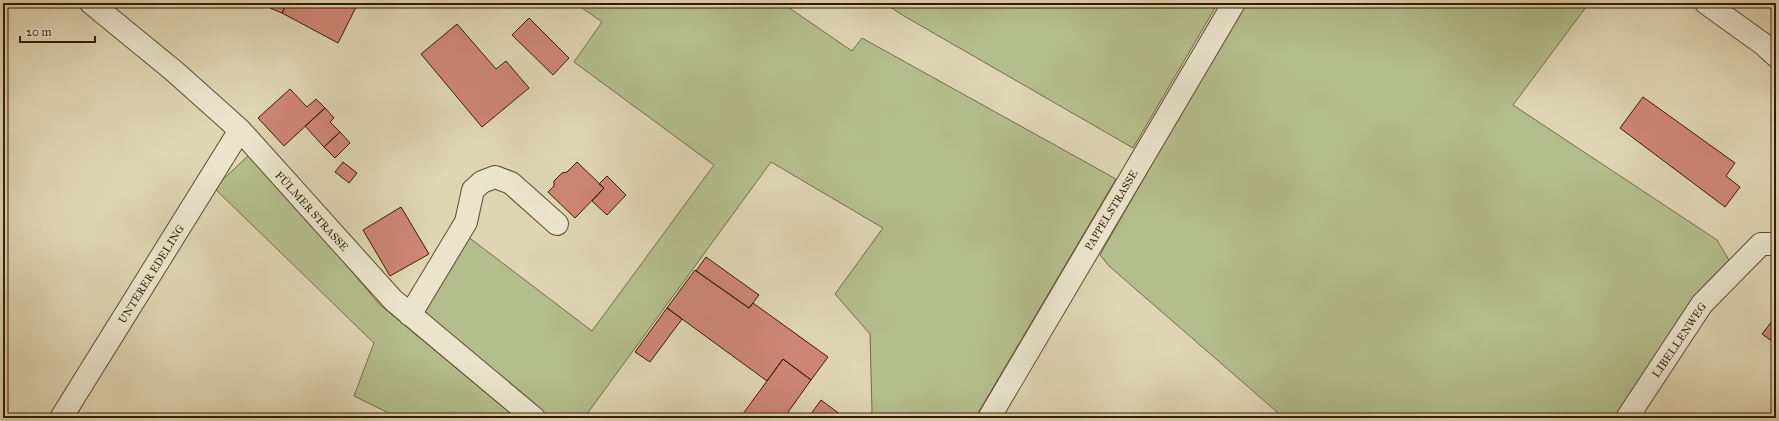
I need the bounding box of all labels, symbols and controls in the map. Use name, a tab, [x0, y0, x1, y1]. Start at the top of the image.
scale bar	[20, 18, 95, 44]
text: 20 m	[26, 25, 52, 39]
street label: FÜLMER STRASSE	[272, 168, 352, 254]
street label: PAPPELSTRASSE	[1082, 168, 1141, 253]
street label: UNTERER EDELING	[116, 223, 187, 326]
street label: LIBELLENWEG	[1649, 300, 1709, 380]

